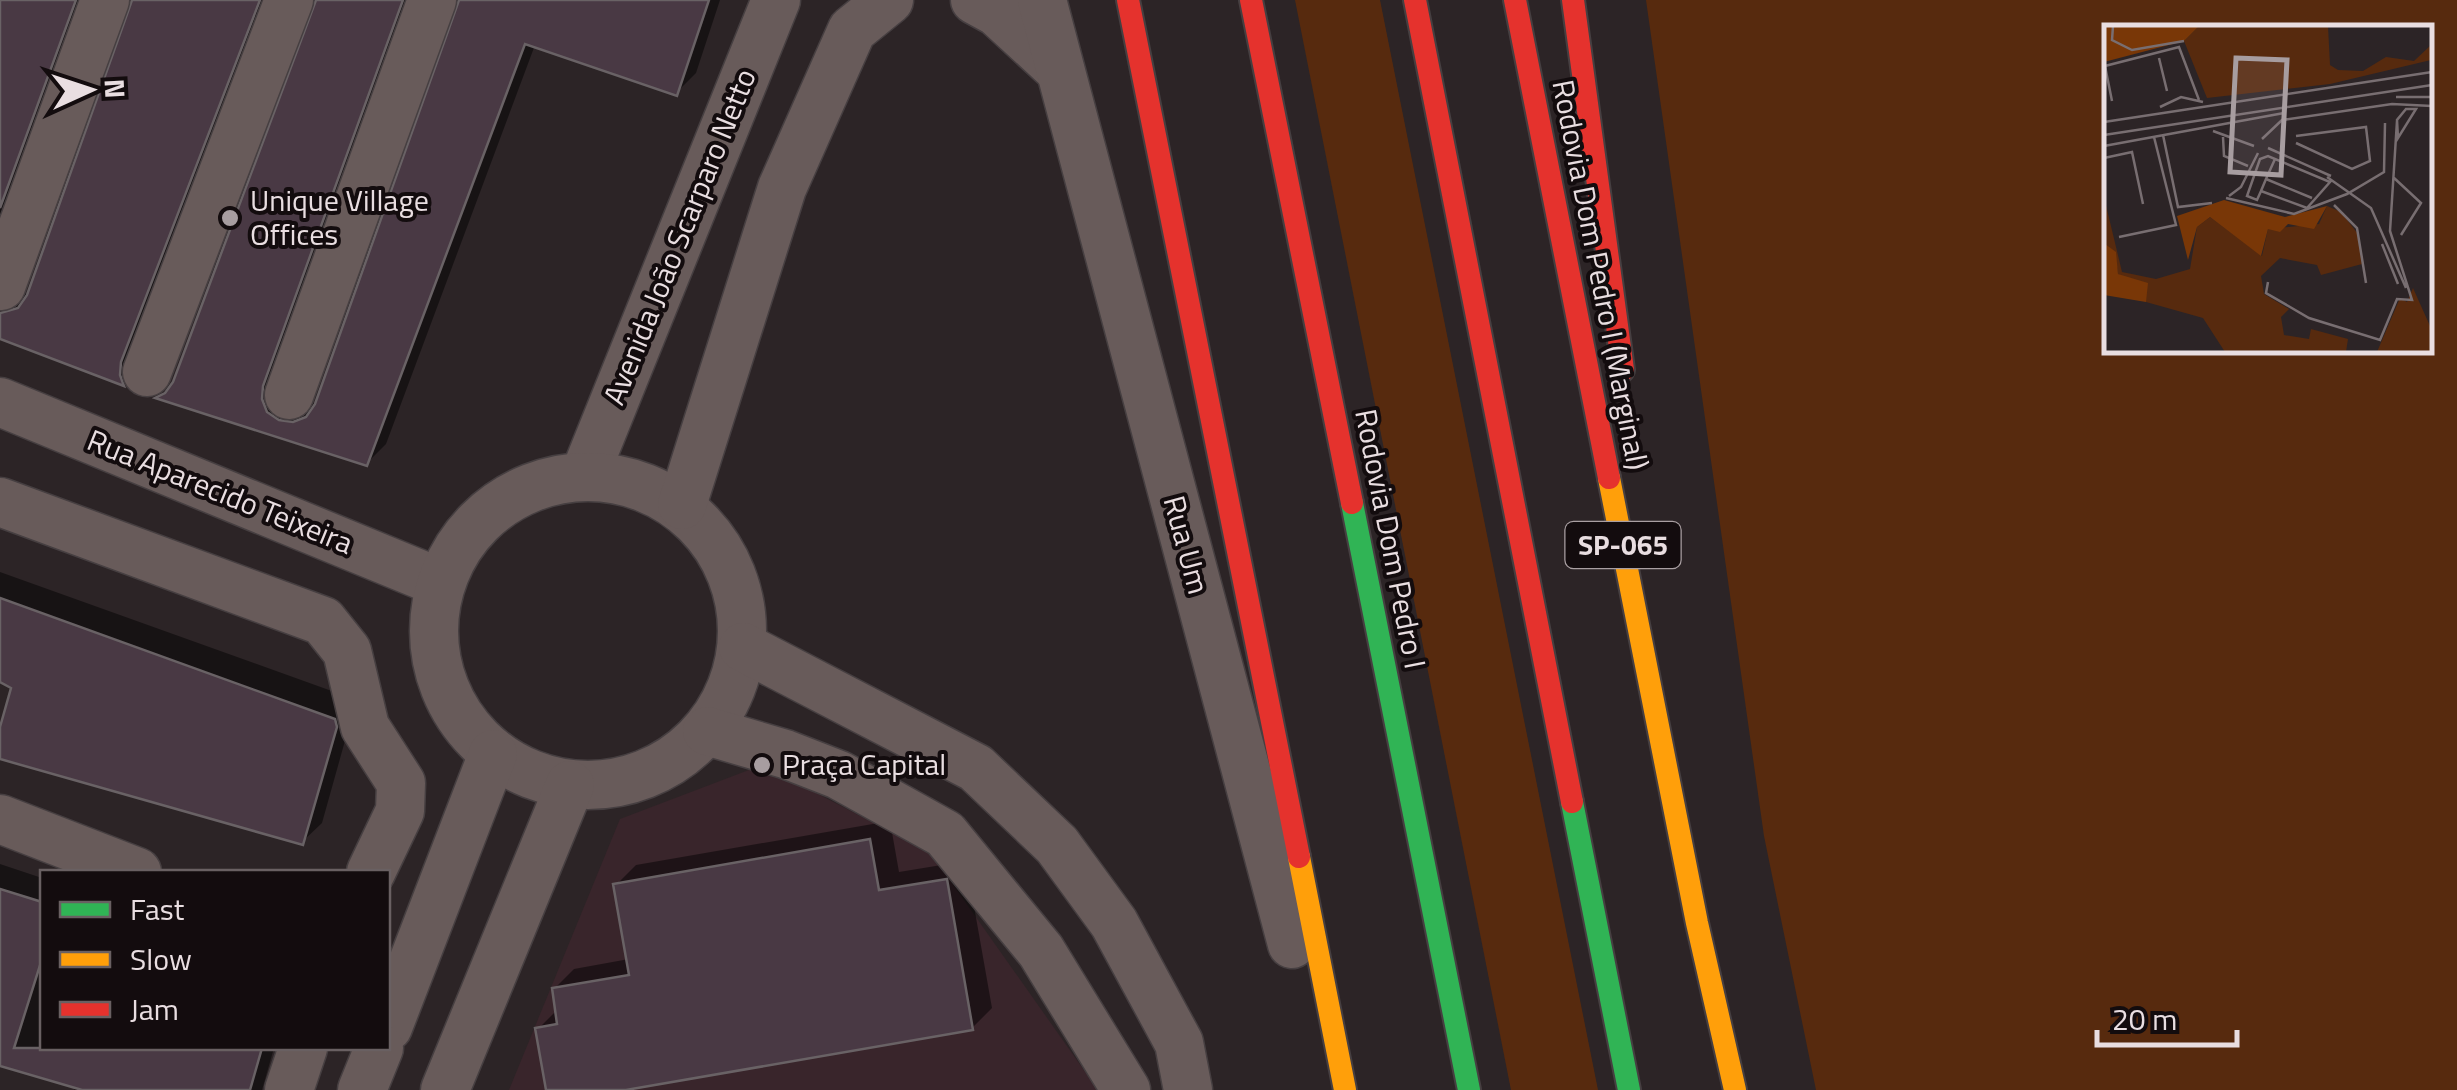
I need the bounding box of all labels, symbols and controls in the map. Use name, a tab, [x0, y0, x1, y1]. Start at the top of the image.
inset map	[2104, 25, 2432, 352]
north arrow	[40, 40, 140, 140]
street label: Avenida João Scarparo Netto	[591, 62, 768, 412]
street label: Rodovia Dom Pedro I (Marginal)	[1541, 76, 1661, 474]
text: N	[93, 78, 137, 99]
place label: Unique Village Offices	[250, 177, 429, 257]
marker: Unique Village Offices	[219, 207, 241, 229]
street label: Rodovia Dom Pedro I	[1343, 405, 1439, 673]
street label: Rua Aparecido Teixeira	[81, 417, 360, 565]
street label: Rua Um	[1152, 490, 1222, 599]
road number: SP-065	[1566, 522, 1680, 568]
place label: Praça Capital	[782, 741, 946, 787]
marker: Praça Capital	[751, 754, 773, 776]
legend	[40, 870, 390, 1050]
text: Fast	[130, 886, 185, 932]
text: Slow	[130, 936, 192, 982]
scale bar	[2097, 985, 2237, 1047]
text: Jam	[130, 986, 179, 1032]
text: 20 m	[2112, 996, 2177, 1042]

